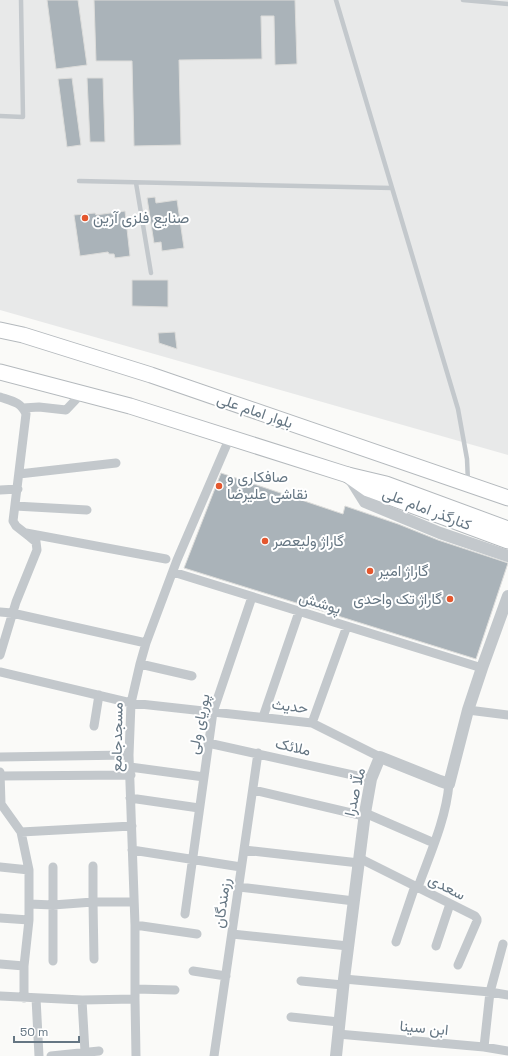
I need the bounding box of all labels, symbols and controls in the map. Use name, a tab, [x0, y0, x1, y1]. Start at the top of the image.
place label: صنایع فلزی آرین	[93, 208, 189, 229]
marker: صنایع فلزی آرین	[80, 213, 90, 223]
street label: بلوار امام علی	[214, 389, 296, 433]
place label: صافکاری و نقاشی عليرضا	[227, 467, 308, 504]
marker: صافکاری و نقاشی عليرضا	[214, 481, 224, 491]
street label: کنارگذر امام علی	[380, 483, 475, 535]
place label: گاراژ ولیعصر	[272, 531, 344, 550]
marker: گاراژ ولیعصر	[260, 536, 270, 546]
place label: گاراژ امیر	[377, 561, 429, 580]
marker: گاراژ امیر	[365, 566, 375, 576]
street label: پوشش	[297, 587, 343, 619]
place label: گاراژ تک واحدی	[353, 589, 442, 609]
marker: گاراژ تک واحدی	[445, 594, 455, 604]
street label: پوریای ولی	[183, 692, 215, 756]
street label: حدیث	[271, 694, 309, 717]
street label: مسجدجامع	[106, 702, 129, 772]
street label: ملائک	[274, 733, 313, 760]
street label: ملّا صدرا	[340, 766, 369, 818]
street label: سعدی	[425, 869, 469, 905]
street label: رزمندگان	[209, 877, 234, 929]
street label: ابن سینا	[399, 1016, 449, 1040]
scale bar	[14, 1018, 79, 1044]
text: 50 m	[20, 1024, 48, 1040]

